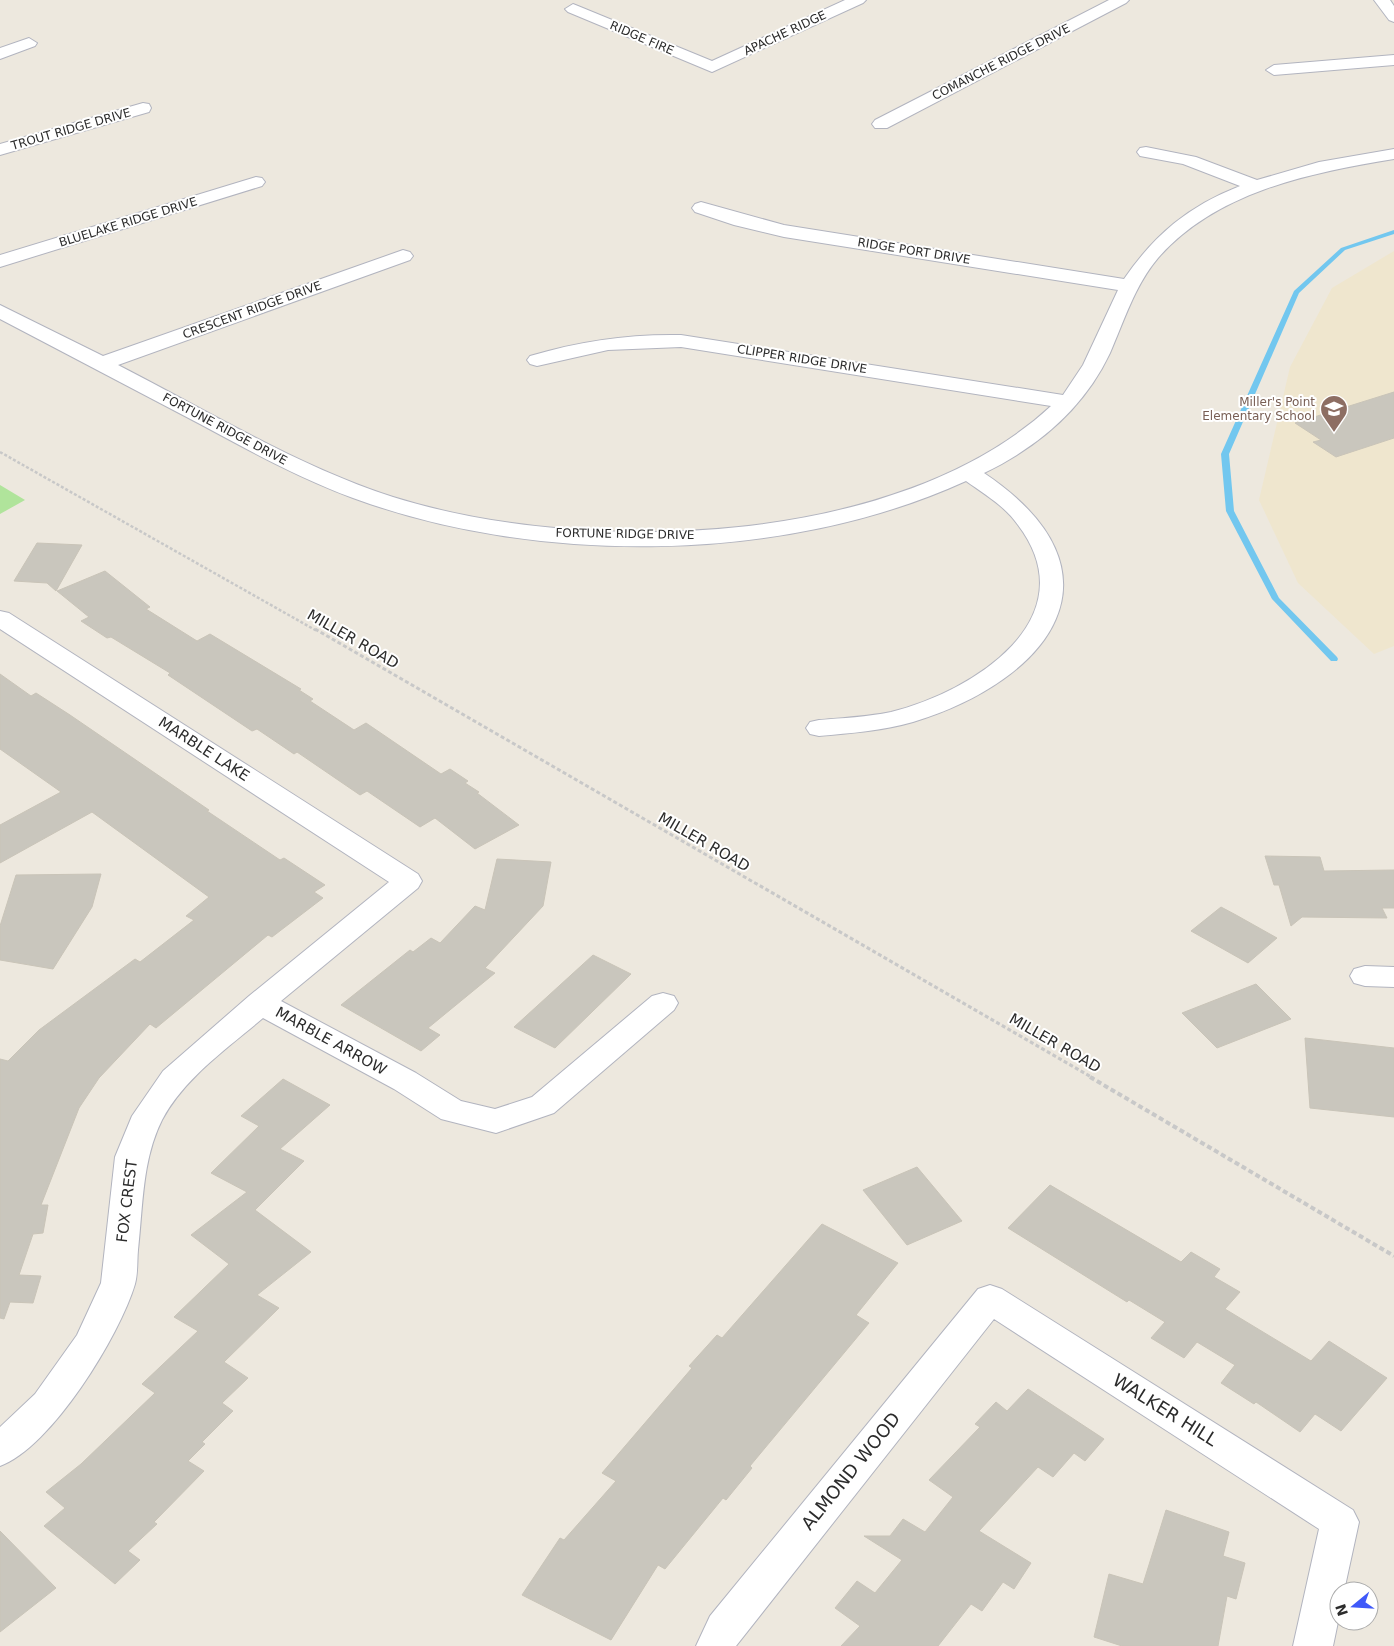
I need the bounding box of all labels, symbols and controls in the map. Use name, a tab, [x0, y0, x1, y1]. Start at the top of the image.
street label: APACHE RIDGE	[741, 8, 829, 58]
street label: RIDGE FIRE	[608, 18, 676, 58]
street label: COMANCHE RIDGE DRIVE	[930, 21, 1072, 103]
street label: TROUT RIDGE DRIVE	[9, 105, 132, 153]
street label: BLUELAKE RIDGE DRIVE	[57, 194, 199, 250]
street label: RIDGE PORT DRIVE	[857, 235, 971, 267]
street label: CRESCENT RIDGE DRIVE	[181, 278, 323, 342]
street label: CLIPPER RIDGE DRIVE	[736, 342, 868, 376]
street label: FORTUNE RIDGE DRIVE	[160, 390, 290, 468]
school or university icon: Miller's Point Elementary School	[1319, 394, 1349, 433]
place label: Miller's Point Elementary School	[1202, 395, 1315, 423]
street label: FORTUNE RIDGE DRIVE	[555, 526, 695, 542]
street label: MILLER ROAD	[304, 606, 402, 672]
street label: MARBLE LAKE	[155, 713, 253, 785]
street label: MILLER ROAD	[655, 809, 753, 875]
street label: MARBLE ARROW	[272, 1003, 390, 1079]
street label: MILLER ROAD	[1006, 1010, 1104, 1076]
street label: FOX CREST	[113, 1158, 141, 1244]
street label: WALKER HILL	[1109, 1369, 1221, 1450]
street label: ALMOND WOOD	[797, 1408, 904, 1534]
north arrow	[1329, 1581, 1379, 1631]
text: N	[1332, 1602, 1351, 1618]

